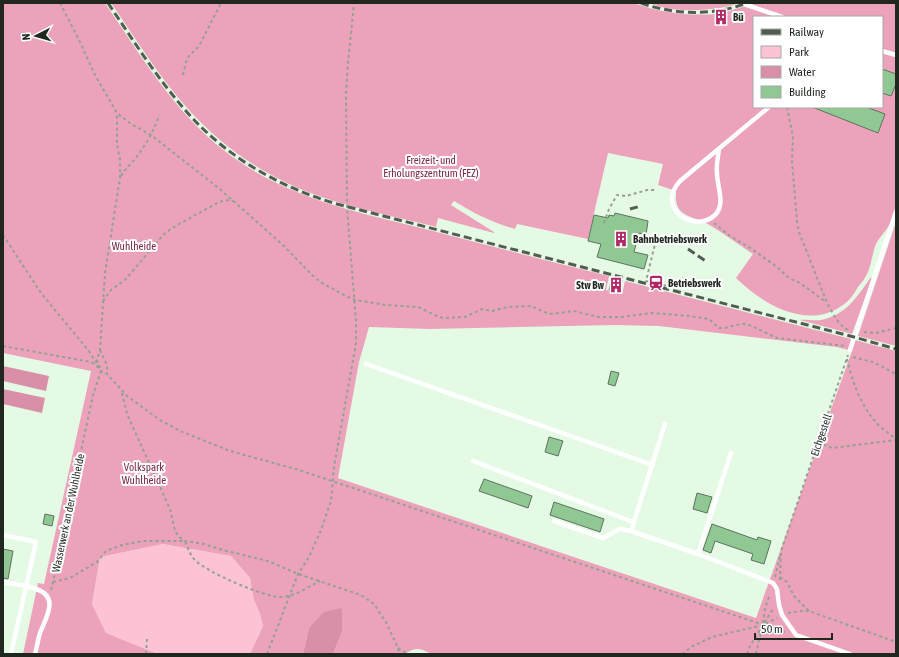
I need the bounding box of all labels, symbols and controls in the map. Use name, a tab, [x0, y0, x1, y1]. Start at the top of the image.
building icon: Bü	[712, 8, 730, 26]
place label: Bü	[733, 11, 744, 23]
north arrow	[16, 16, 56, 56]
legend	[753, 16, 883, 108]
text: Railway	[789, 25, 824, 39]
text: N	[20, 33, 32, 41]
text: Park	[789, 45, 810, 59]
text: Water	[789, 65, 816, 79]
text: Building	[789, 85, 827, 99]
park label: Freizeit- und Erholungszentrum (FEZ)	[383, 154, 479, 179]
building icon: Bahnbetriebswerk	[612, 230, 630, 248]
place label: Bahnbetriebswerk	[633, 233, 707, 245]
park label: Wuhlheide	[112, 240, 156, 252]
station icon: Betriebswerk	[647, 274, 665, 292]
building icon: Stw Bw	[607, 276, 625, 294]
place label: Betriebswerk	[668, 277, 721, 289]
place label: Stw Bw	[576, 279, 604, 291]
street label: Eichgestell	[808, 412, 834, 458]
street label: Wasserwerk an der Wuhlheide	[50, 452, 86, 574]
park label: Volkspark Wuhlheide	[122, 461, 166, 486]
scale bar	[755, 615, 832, 641]
text: 50 m	[761, 622, 783, 636]

